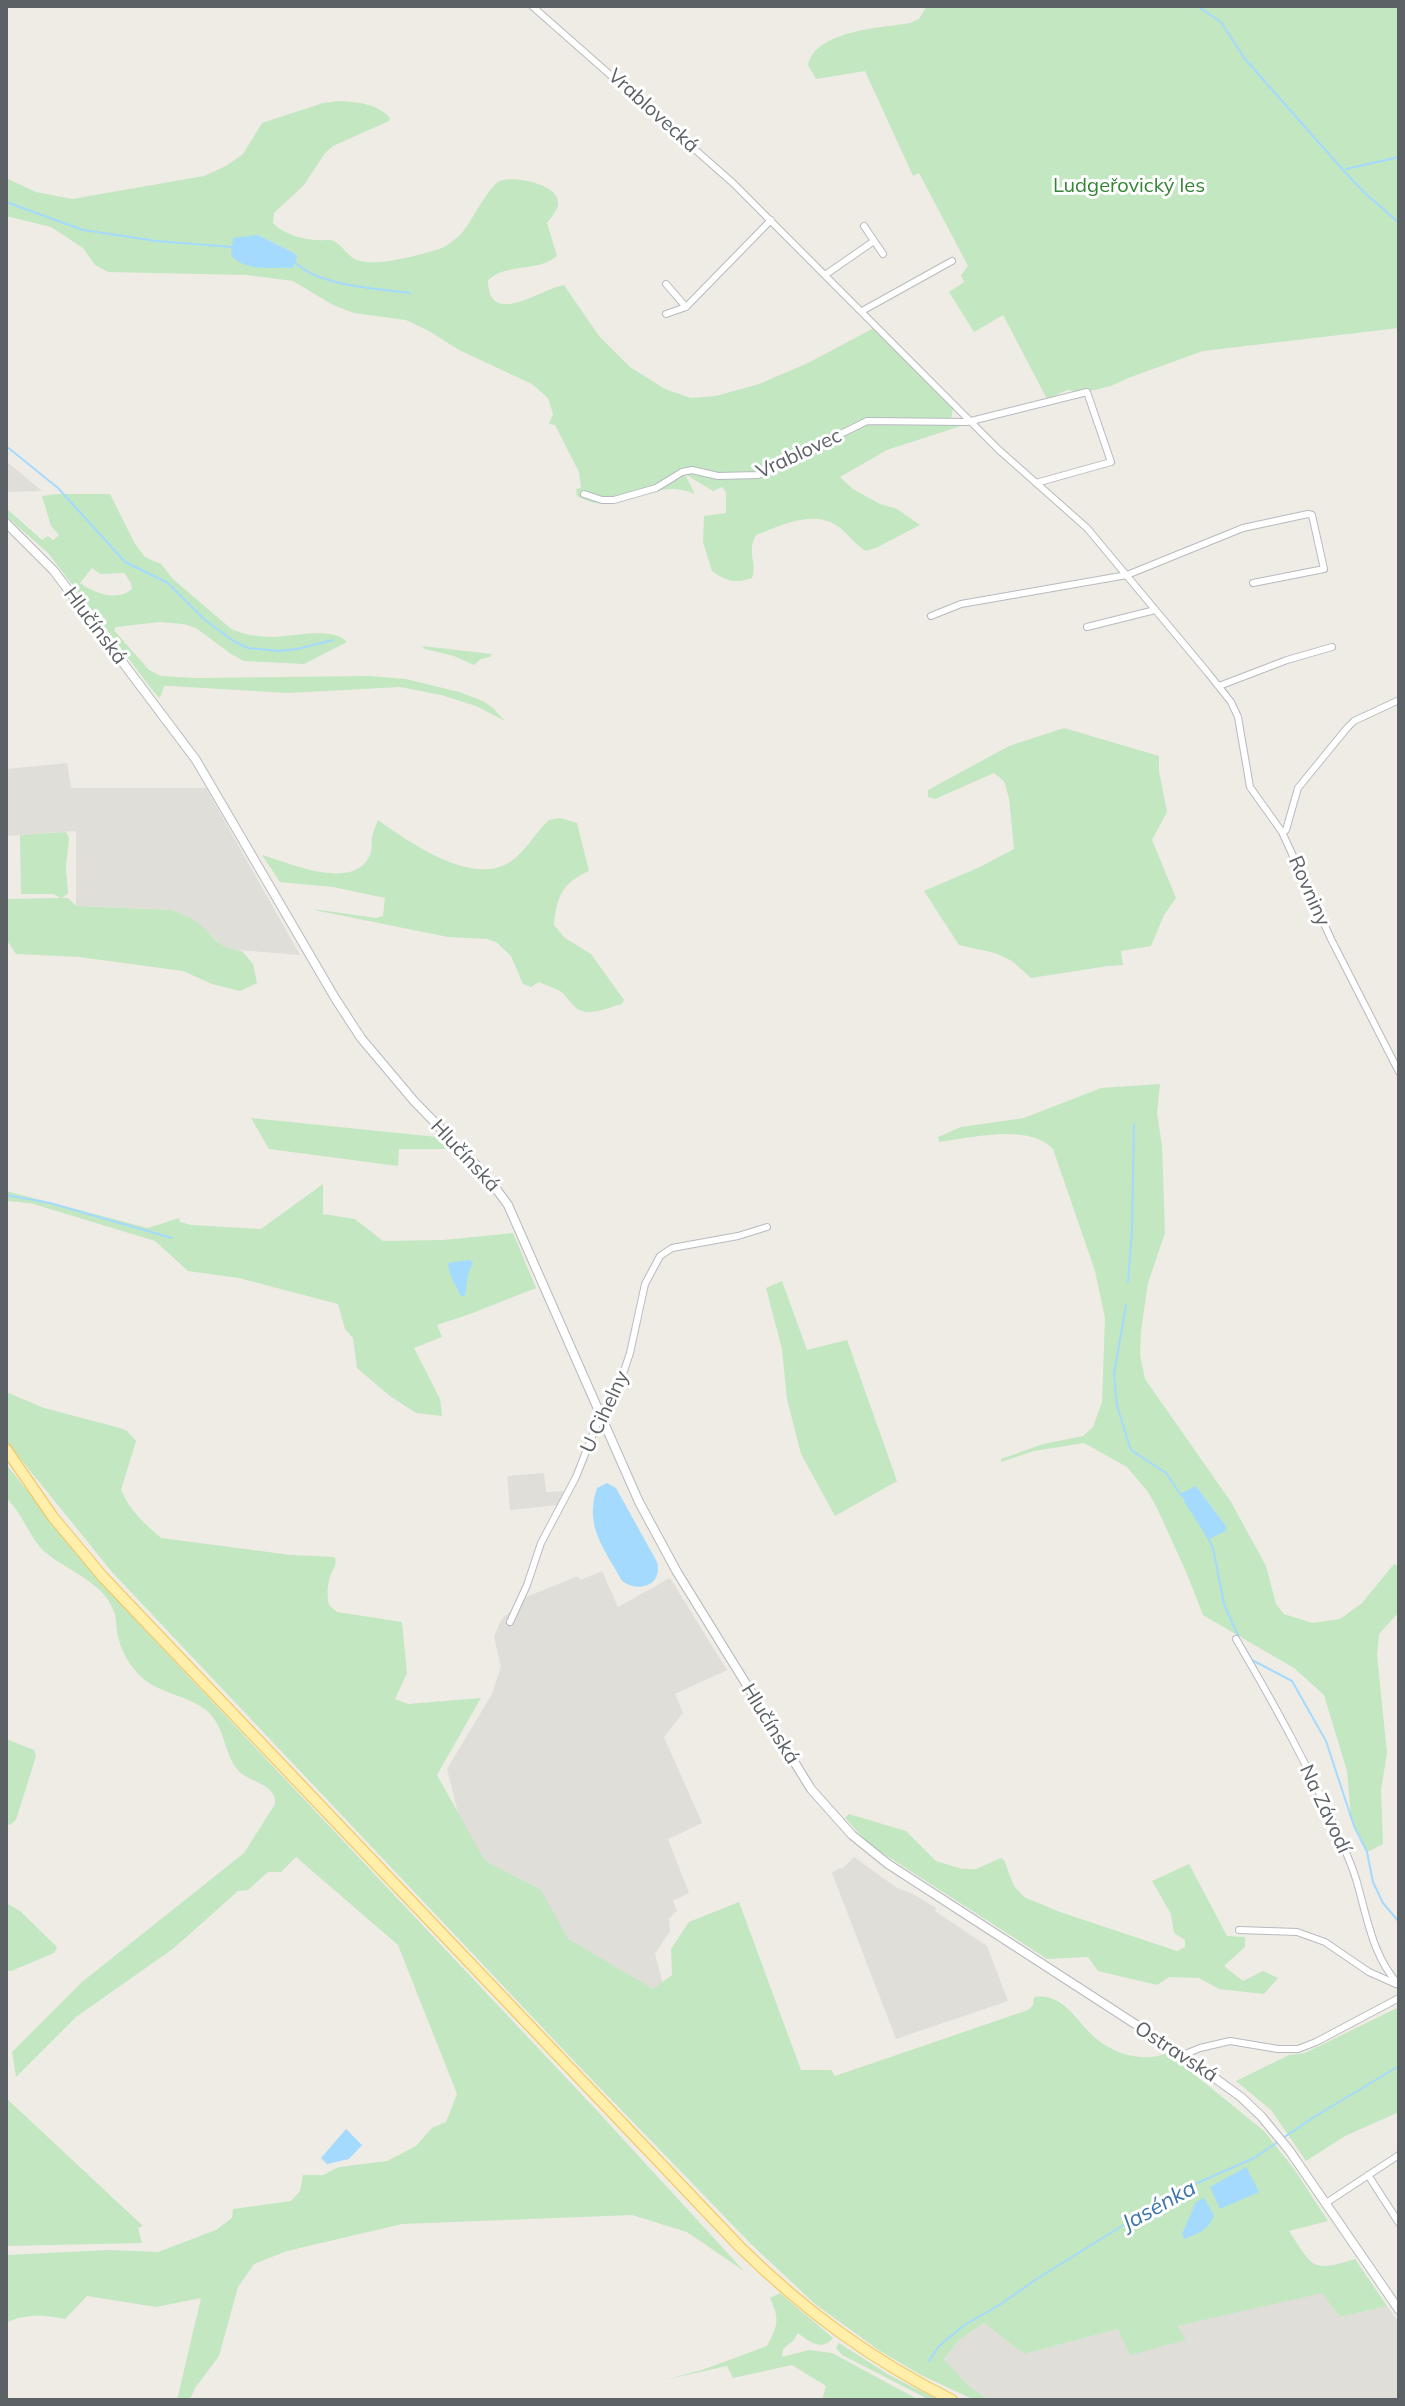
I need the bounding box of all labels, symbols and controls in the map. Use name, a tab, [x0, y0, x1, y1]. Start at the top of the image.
street label: Vrablovecká	[603, 64, 703, 158]
park label: Ludgeřovický les	[1053, 174, 1205, 198]
street label: Vrablovec	[753, 424, 845, 484]
street label: Hlučínská	[58, 583, 132, 669]
street label: Rovniny	[1283, 852, 1335, 930]
street label: Hlučínská	[425, 1115, 505, 1197]
street label: U Cihelny	[576, 1367, 634, 1457]
street label: Hlučínská	[736, 1679, 804, 1769]
street label: Na Závodí	[1294, 1761, 1356, 1857]
street label: Ostravská	[1130, 2016, 1222, 2088]
water label: Jasénka	[1117, 2175, 1201, 2237]

